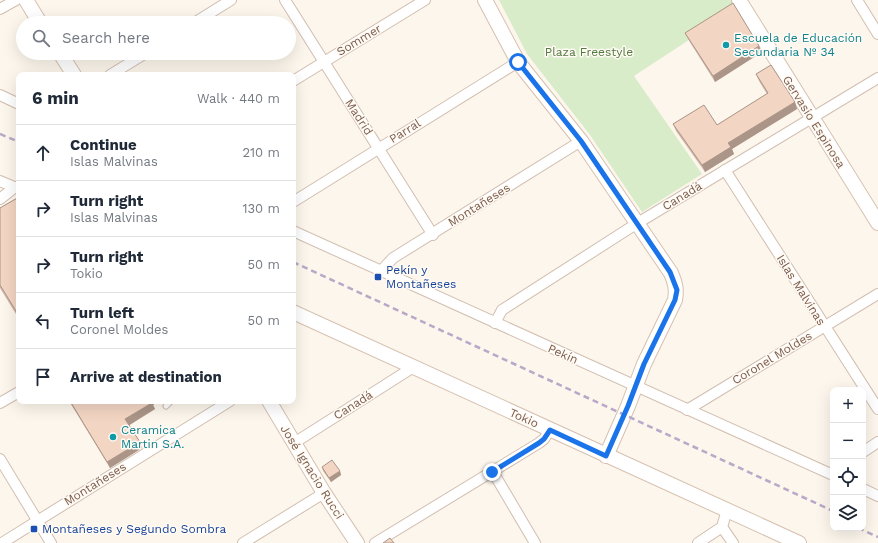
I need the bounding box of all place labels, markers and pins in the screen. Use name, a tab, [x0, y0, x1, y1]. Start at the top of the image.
place label: Escuela de Educación Secundaria Nº 34	[734, 31, 862, 59]
marker: Escuela de Educación Secundaria Nº 34	[721, 40, 731, 50]
place label: Pekín y Montañeses	[386, 263, 456, 291]
marker: Pekín y Montañeses	[373, 272, 383, 282]
place label: Ceramica Martin S.A.	[121, 423, 184, 451]
marker: Ceramica Martin S.A.	[108, 432, 118, 442]
place label: Montañeses y Segundo Sombra	[42, 522, 226, 536]
marker: Montañeses y Segundo Sombra	[29, 524, 39, 534]

